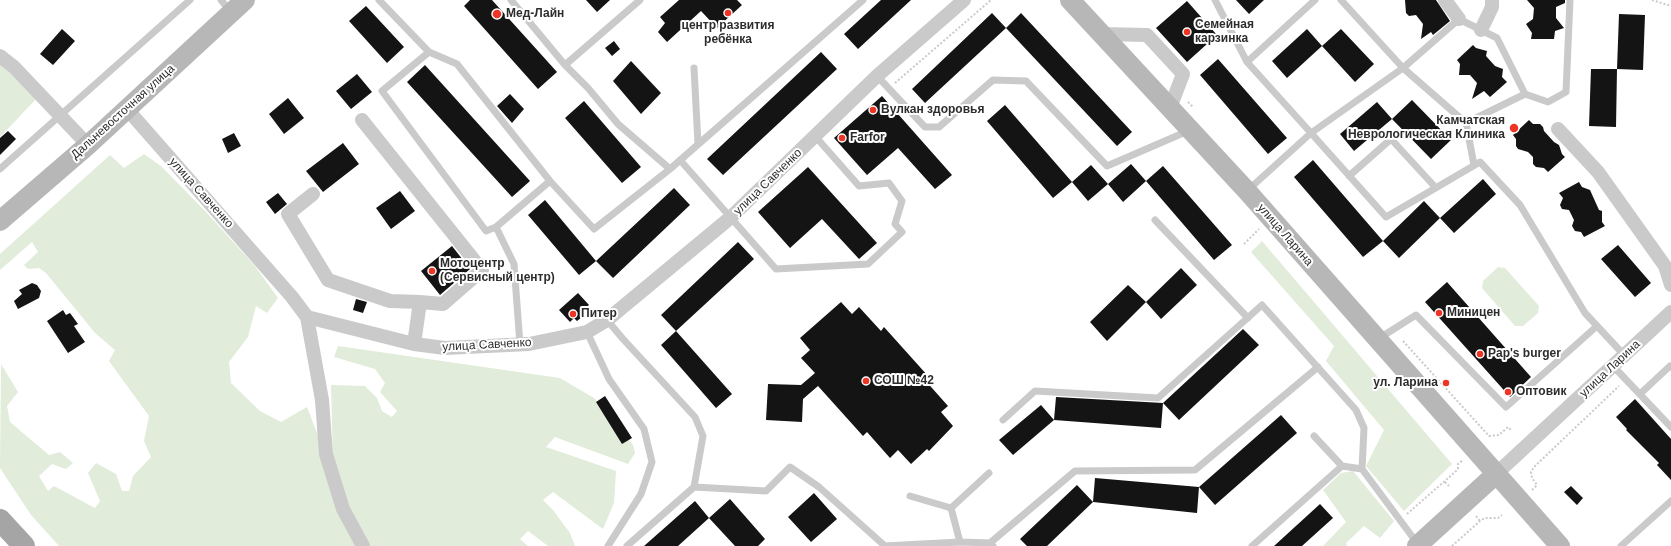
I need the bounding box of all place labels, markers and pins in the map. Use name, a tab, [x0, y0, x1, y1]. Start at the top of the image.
place label: Мед-Лайн	[506, 7, 564, 21]
marker: Мед-Лайн	[491, 8, 503, 20]
marker: центр развития ребёнка	[723, 8, 733, 18]
place label: Семейная карзинка	[1195, 18, 1254, 46]
place label: центр развития ребёнка	[682, 19, 774, 47]
marker: Семейная карзинка	[1182, 27, 1192, 37]
place label: Вулкан здоровья	[881, 103, 984, 117]
marker: Вулкан здоровья	[868, 105, 878, 115]
place label: Камчатская Неврологическая Клиника	[1348, 114, 1505, 142]
marker: Камчатская Неврологическая Клиника	[1508, 122, 1520, 134]
place label: Farfor	[850, 131, 885, 145]
marker: Farfor	[837, 133, 847, 143]
place label: Мотоцентр (Сервисный центр)	[440, 257, 555, 285]
marker: Мотоцентр (Сервисный центр)	[427, 266, 437, 276]
place label: Миницен	[1447, 306, 1500, 320]
place label: Питер	[581, 307, 617, 321]
marker: Миницен	[1434, 308, 1444, 318]
marker: Питер	[568, 309, 578, 319]
place label: Pap's burger	[1488, 347, 1561, 361]
marker: Pap's burger	[1475, 349, 1485, 359]
place label: СОШ №42	[874, 374, 934, 388]
marker: СОШ №42	[861, 376, 871, 386]
place label: ул. Ларина	[1373, 376, 1438, 390]
marker: ул. Ларина	[1441, 378, 1451, 388]
place label: Оптовик	[1516, 385, 1566, 399]
marker: Оптовик	[1503, 387, 1513, 397]

